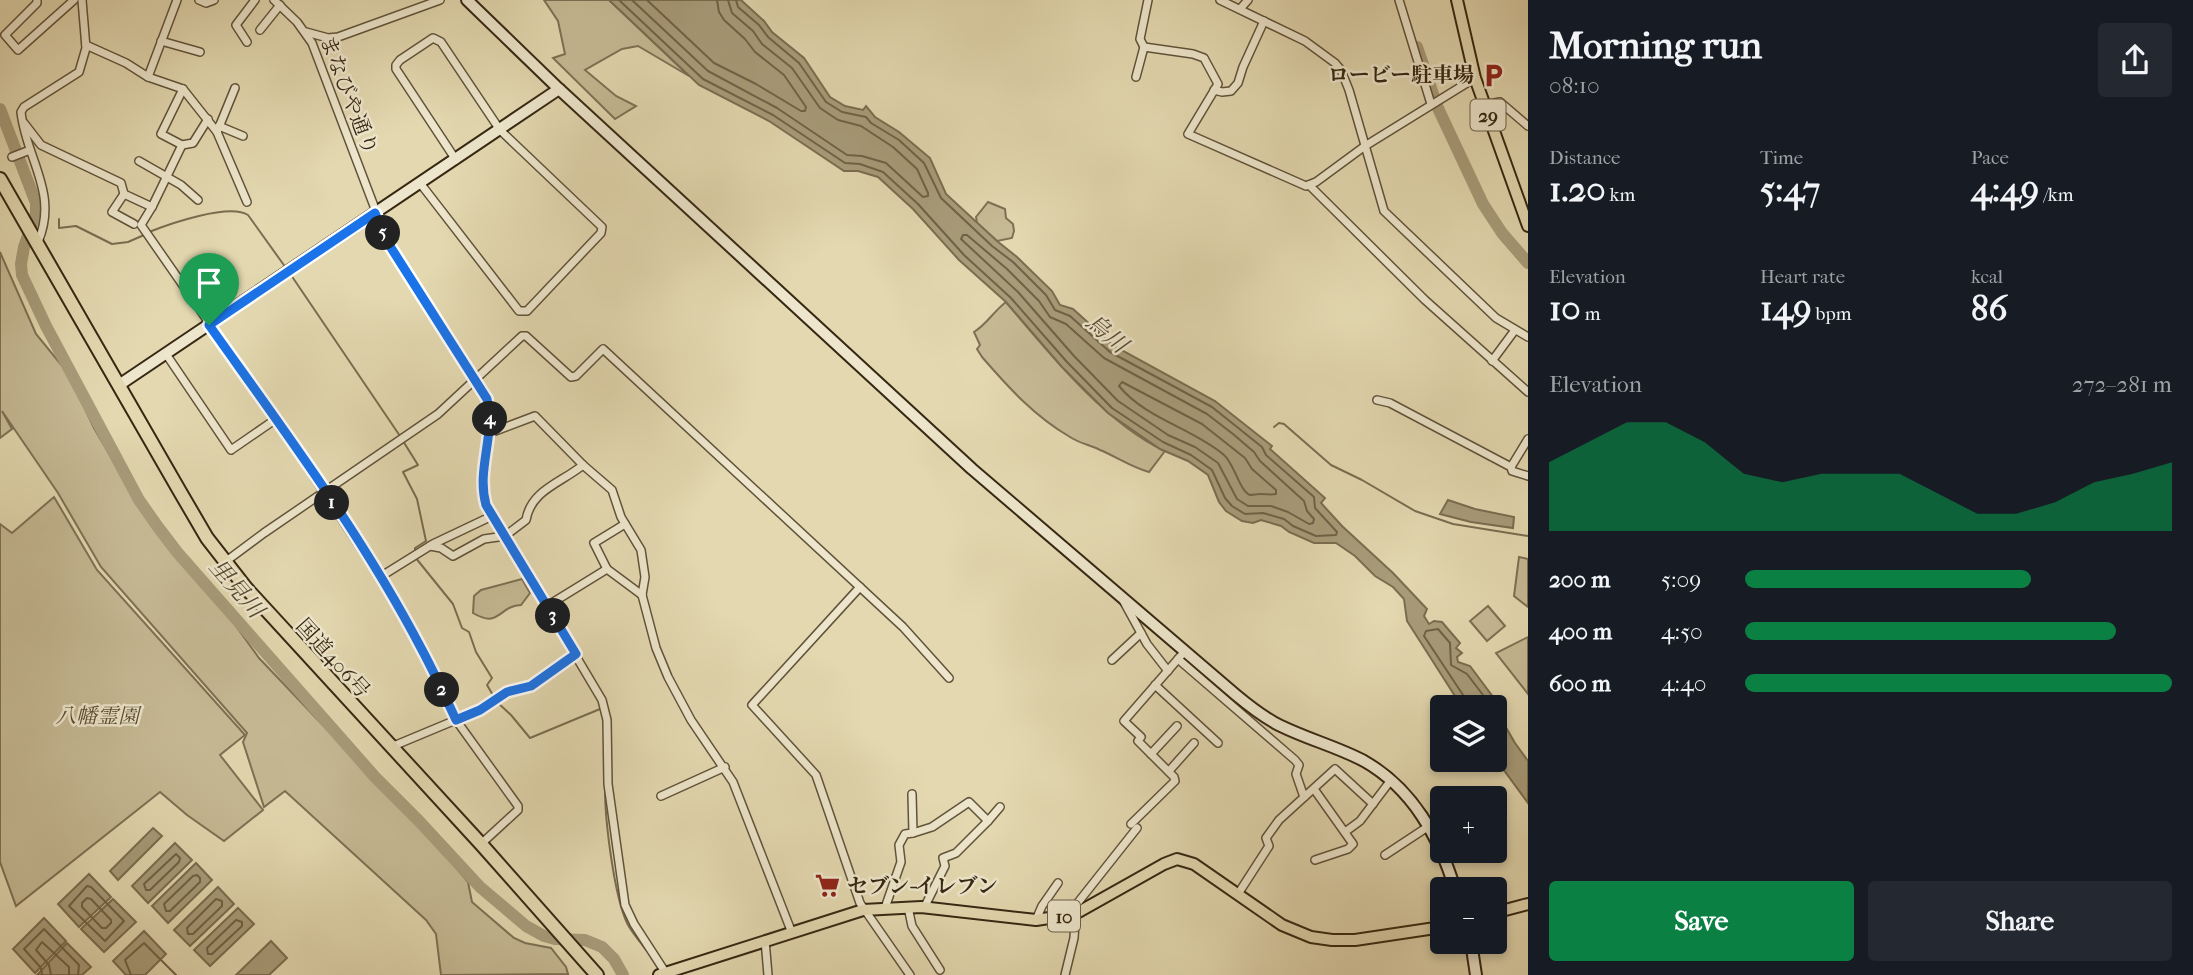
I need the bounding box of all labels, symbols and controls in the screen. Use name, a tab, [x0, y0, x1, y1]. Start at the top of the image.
text: Morning run	[1549, 23, 1762, 68]
button: share	[2098, 23, 2172, 97]
street label: まなびや通り	[315, 32, 383, 158]
parking icon: ロービー駐車場	[1480, 61, 1508, 89]
place label: ロービー駐車場	[1328, 63, 1474, 87]
text: 08:10	[1549, 72, 1600, 99]
road number: 29	[1470, 99, 1506, 130]
text: Distance	[1549, 147, 1620, 169]
text: Time	[1760, 147, 1803, 169]
text: Pace	[1971, 147, 2009, 169]
text: 1.20	[1549, 169, 1606, 210]
text: 5:47	[1760, 169, 1820, 210]
text: 4:49	[1971, 169, 2039, 210]
text: km	[1606, 184, 1635, 206]
text: /km	[2039, 184, 2073, 206]
pin: 5	[366, 216, 400, 250]
text: 5	[378, 221, 387, 243]
pin	[179, 253, 239, 325]
icon: arrive	[190, 264, 228, 302]
text: Elevation	[1549, 266, 1626, 288]
text: Heart rate	[1760, 266, 1845, 288]
text: kcal	[1971, 266, 2003, 288]
text: 10	[1549, 288, 1581, 329]
text: 149	[1760, 288, 1812, 329]
text: 86	[1971, 288, 2008, 329]
text: m	[1581, 303, 1600, 325]
text: bpm	[1812, 303, 1852, 325]
water label: 烏川	[1080, 308, 1135, 360]
text: Elevation	[1549, 371, 1642, 398]
text: 272–281 m	[2072, 371, 2172, 398]
pin: 4	[472, 402, 508, 436]
text: 4	[484, 407, 495, 429]
pin: 1	[314, 486, 350, 520]
text: 1	[328, 491, 335, 513]
water label: 里見川	[204, 553, 271, 625]
text: 200 m	[1549, 566, 1610, 593]
text: 5:09	[1661, 566, 1701, 593]
pin: 3	[536, 598, 570, 634]
text: 3	[549, 604, 556, 626]
street label: 国道406号	[291, 613, 375, 703]
text: 400 m	[1549, 618, 1612, 645]
text: 4:50	[1661, 618, 1703, 645]
text: 600 m	[1549, 670, 1611, 697]
text: 4:40	[1661, 670, 1706, 697]
pin: 2	[424, 672, 460, 708]
text: 2	[437, 678, 446, 700]
map controls	[1430, 695, 1507, 954]
button: layers	[1430, 695, 1507, 772]
park label: 八幡霊園	[55, 704, 142, 728]
button: +	[1430, 786, 1507, 863]
supermarket icon: セブン-イレブン	[813, 872, 841, 900]
place label: セブン-イレブン	[847, 874, 998, 898]
button: −	[1430, 877, 1507, 954]
button: Save	[1549, 881, 1854, 961]
button: Share	[1868, 881, 2172, 961]
road number: 10	[1048, 900, 1080, 932]

